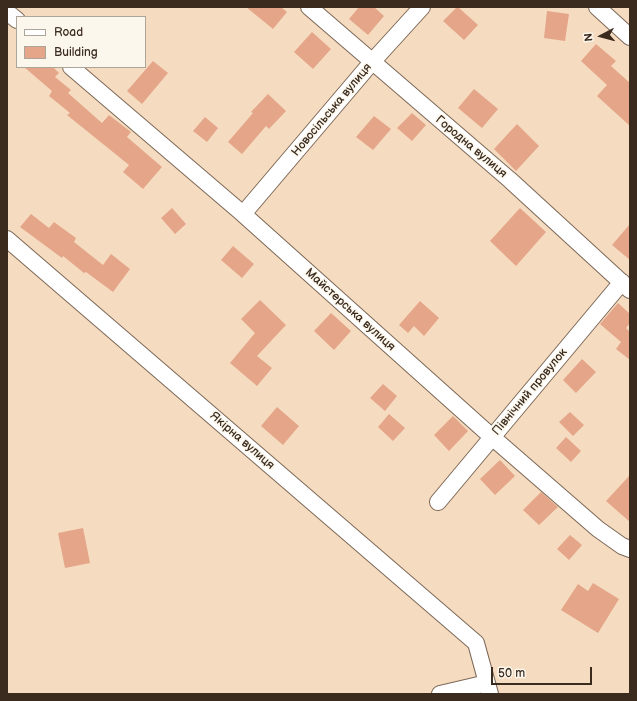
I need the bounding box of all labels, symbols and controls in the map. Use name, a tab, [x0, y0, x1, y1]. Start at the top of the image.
legend	[16, 16, 146, 68]
north arrow	[581, 16, 621, 56]
text: Road	[54, 25, 83, 40]
text: N	[582, 33, 595, 42]
text: Building	[54, 45, 98, 60]
street label: Новосільська вулиця	[289, 61, 375, 159]
street label: Городна вулиця	[432, 113, 510, 181]
street label: Майстерська вулиця	[302, 266, 398, 354]
street label: Північний провулок	[489, 346, 571, 438]
street label: Якірна вулиця	[207, 409, 277, 473]
scale bar	[493, 659, 594, 685]
text: 50 m	[498, 666, 525, 681]

